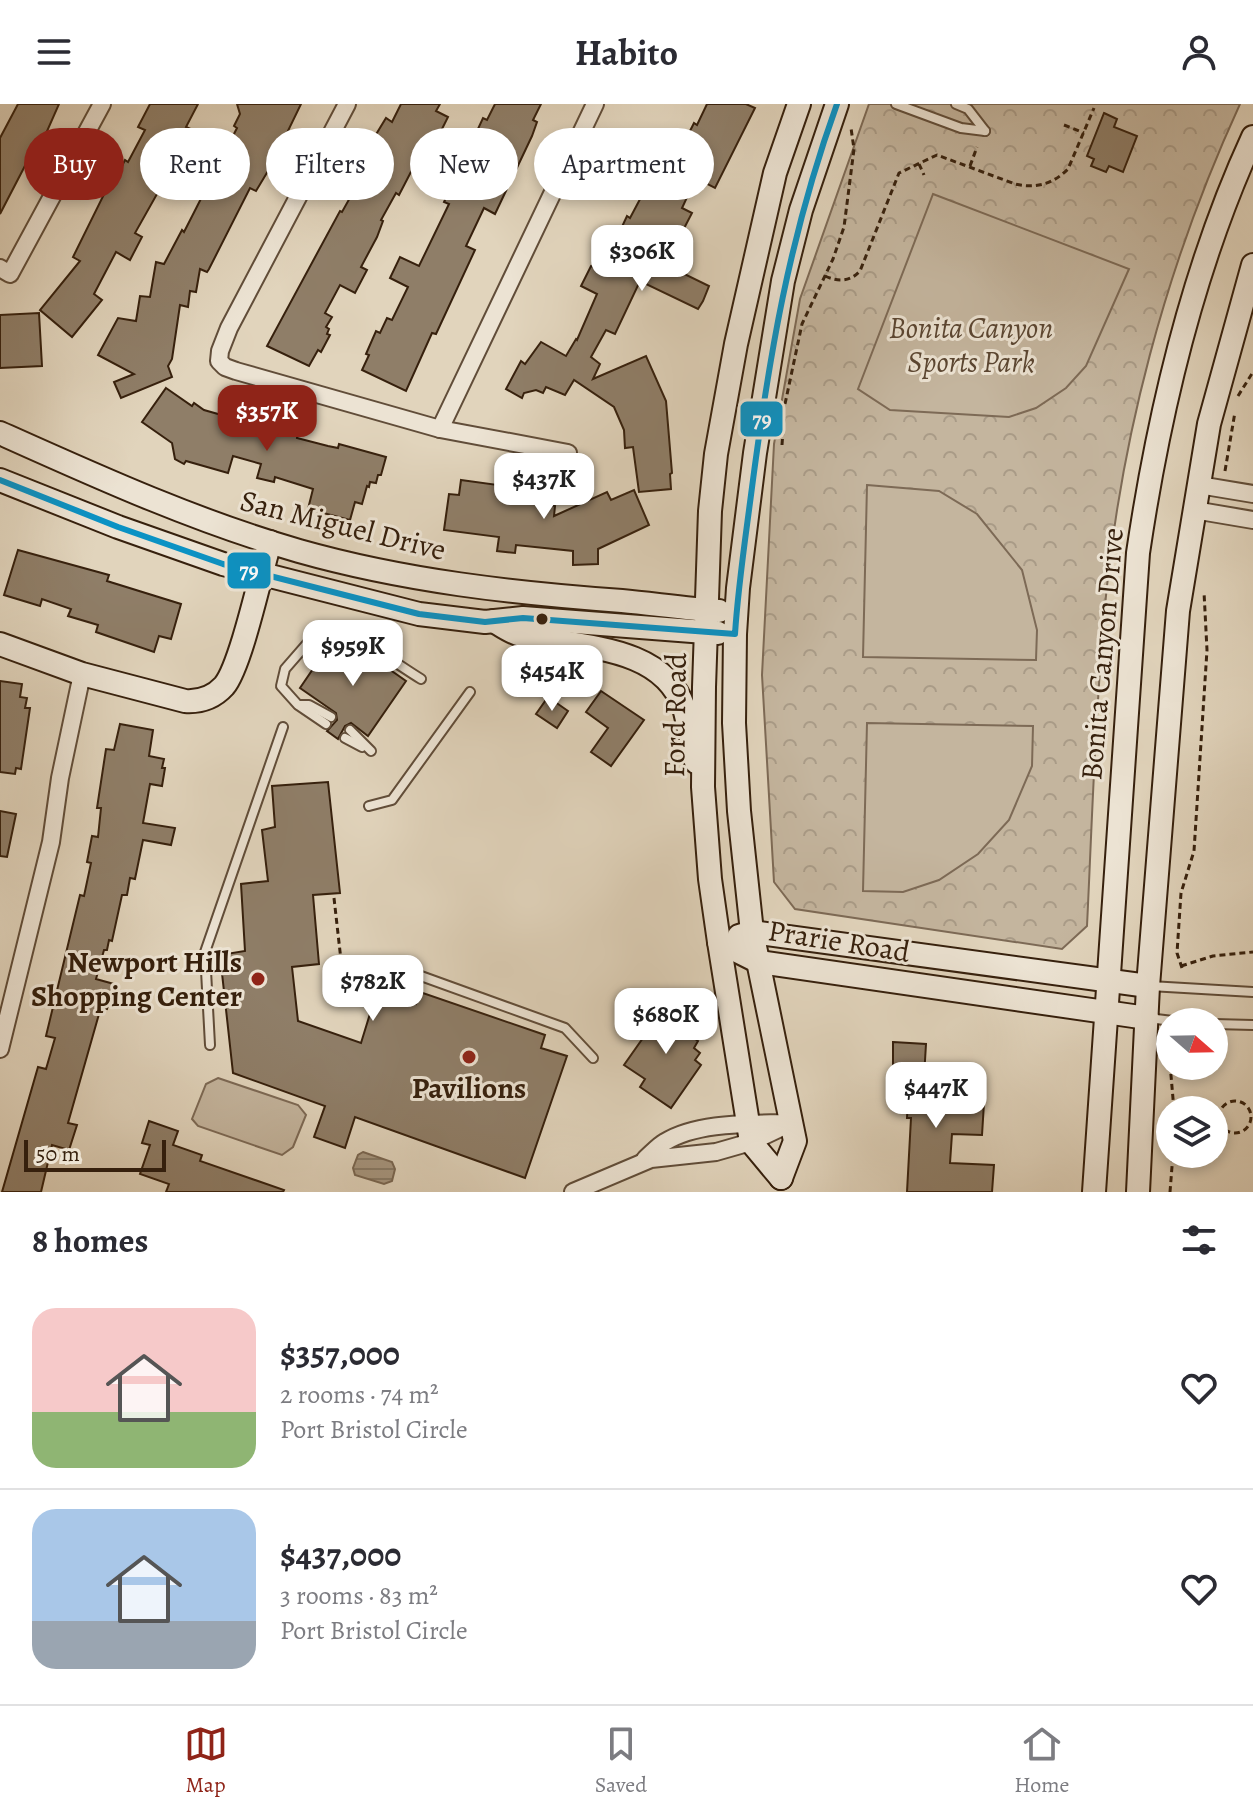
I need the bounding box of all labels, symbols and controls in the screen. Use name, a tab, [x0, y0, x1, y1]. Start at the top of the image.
text: Habito	[575, 28, 678, 77]
icon: menu	[32, 30, 76, 74]
icon: person	[1177, 30, 1221, 74]
chip: Buy	[24, 128, 124, 200]
chip: Rent	[140, 128, 250, 200]
chip: Filters	[266, 128, 394, 200]
chip: New	[410, 128, 518, 200]
chip: Apartment	[534, 128, 714, 200]
pin: $306K	[586, 225, 698, 293]
text: $306K	[609, 233, 675, 268]
park label: Bonita Canyon Sports Park	[889, 308, 1053, 382]
pin: $357K	[211, 385, 323, 453]
text: $357K	[236, 393, 298, 428]
line badge: 79	[739, 400, 784, 438]
text: 79	[752, 405, 772, 435]
pin: $437K	[488, 453, 600, 521]
text: $437K	[512, 461, 576, 496]
street label: San Miguel Drive	[236, 480, 450, 570]
street label: Bonita Canyon Drive	[1071, 526, 1133, 782]
line badge: 79	[226, 551, 272, 590]
text: 79	[239, 556, 259, 586]
unlabelled marker	[534, 611, 550, 627]
pin: $959K	[297, 620, 409, 688]
text: $959K	[321, 628, 385, 663]
pin: $454K	[496, 645, 608, 713]
street label: Ford Road	[654, 651, 696, 778]
text: $454K	[520, 653, 584, 688]
street label: Prarie Road	[765, 910, 914, 972]
place label: Newport Hills Shopping Center	[31, 942, 242, 1016]
pin: $782K	[317, 955, 429, 1023]
text: $782K	[340, 963, 406, 998]
marker: Newport Hills Shopping Center	[249, 970, 267, 988]
pin: $680K	[610, 988, 722, 1056]
text: $680K	[633, 996, 699, 1031]
north arrow	[1156, 1008, 1228, 1080]
map controls	[1156, 1008, 1228, 1168]
marker: Pavilions	[460, 1048, 478, 1066]
pin: $447K	[880, 1062, 992, 1130]
place label: Pavilions	[412, 1068, 526, 1108]
text: $447K	[904, 1070, 968, 1105]
button: layers	[1156, 1096, 1228, 1168]
scale bar	[24, 1136, 166, 1172]
text: 50 m	[36, 1139, 80, 1169]
text: 8 homes	[32, 1217, 148, 1264]
icon: filters	[1177, 1218, 1221, 1262]
text: $357,000	[280, 1330, 400, 1377]
icon: home	[96, 1340, 192, 1436]
icon: heart	[1177, 1366, 1221, 1410]
text: 2 rooms · 74 m²	[280, 1377, 439, 1412]
text: Port Bristol Circle	[280, 1412, 468, 1447]
text: $437,000	[280, 1531, 401, 1578]
icon: home	[96, 1541, 192, 1637]
icon: heart	[1177, 1567, 1221, 1611]
text: 3 rooms · 83 m²	[280, 1578, 438, 1613]
text: Port Bristol Circle	[280, 1613, 468, 1648]
tab: Map	[184, 1722, 228, 1800]
tab: Saved	[595, 1722, 647, 1800]
tab: Home	[1014, 1722, 1069, 1800]

